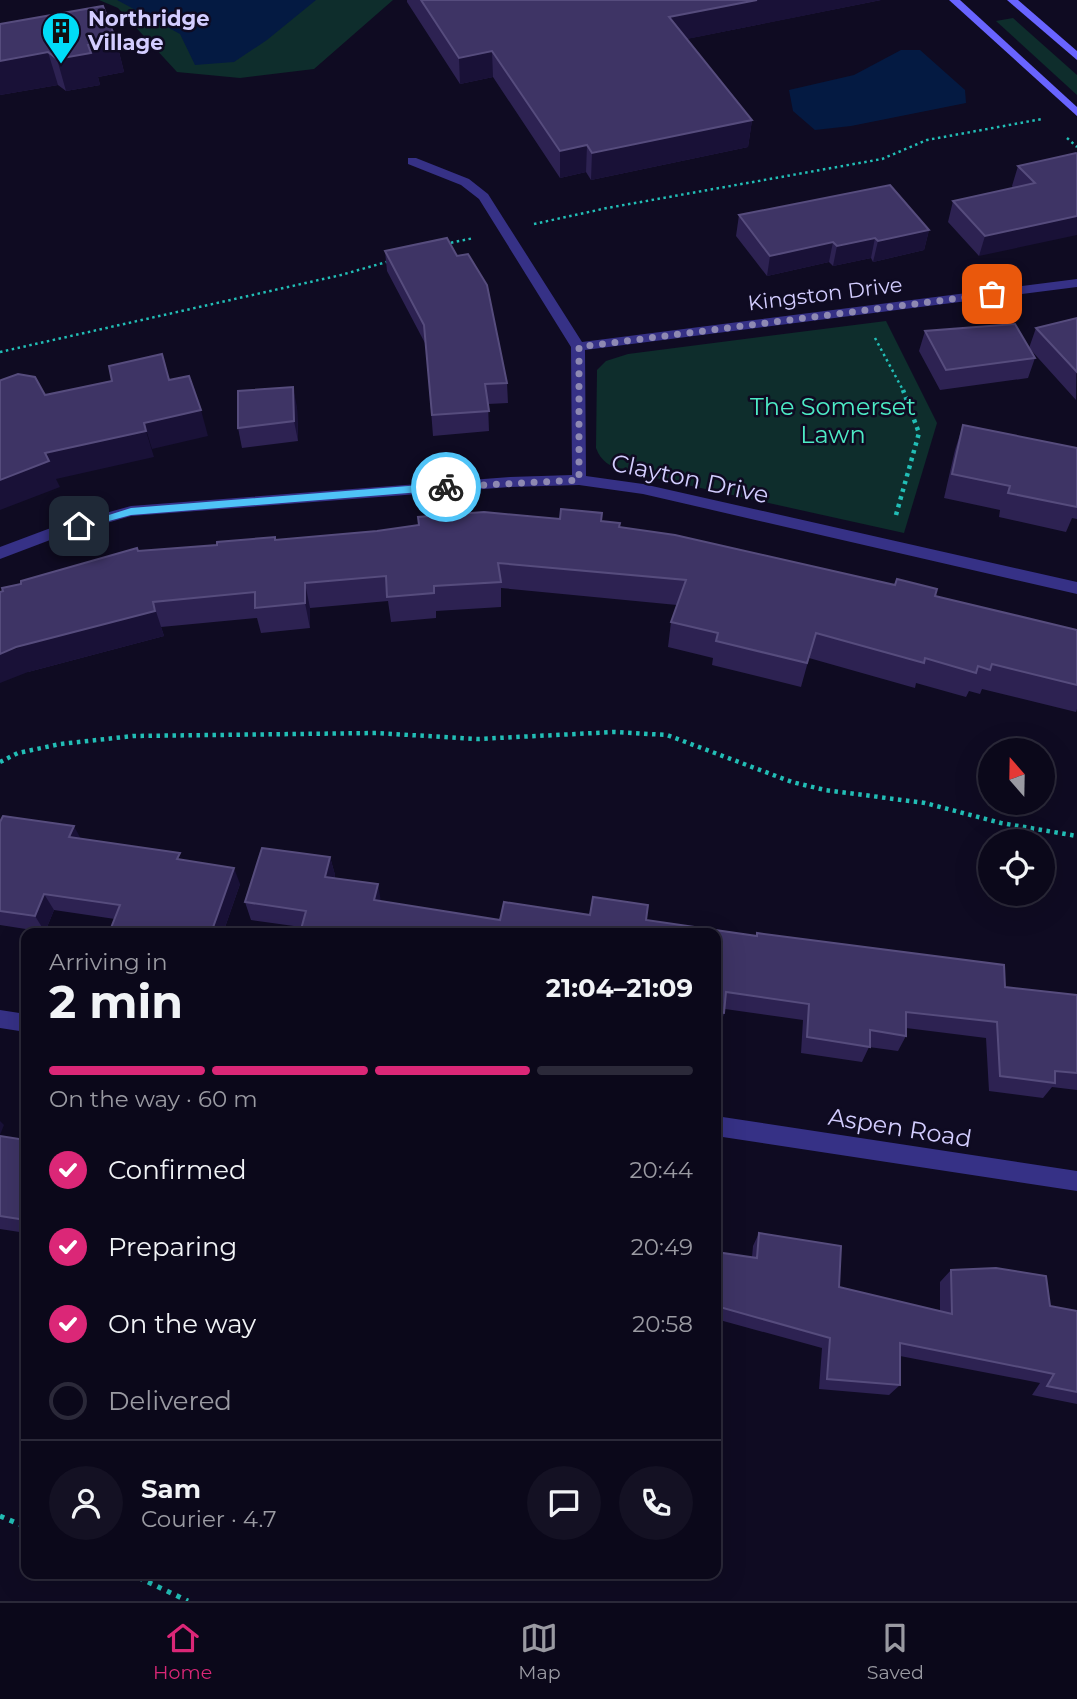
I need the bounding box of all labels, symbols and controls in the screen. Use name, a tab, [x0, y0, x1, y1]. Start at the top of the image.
place label: Northridge Village	[87, 6, 210, 55]
building icon: Northridge Village	[40, 10, 82, 65]
pin	[962, 264, 1022, 324]
street label: Kingston Drive	[746, 272, 904, 315]
icon: bag	[973, 275, 1011, 313]
park label: The Somerset Lawn	[750, 392, 916, 449]
street label: Clayton Drive	[609, 448, 771, 509]
courier	[411, 452, 481, 522]
icon: bike	[427, 468, 465, 506]
pin	[49, 496, 109, 556]
icon: home	[60, 507, 98, 545]
north arrow	[978, 738, 1055, 816]
map controls	[978, 738, 1055, 906]
button: locate	[978, 829, 1055, 906]
text: Arriving in	[49, 948, 168, 976]
text: 21:04–21:09	[546, 972, 693, 1004]
text: 2 min	[49, 973, 183, 1030]
text: On the way · 60 m	[49, 1085, 258, 1113]
street label: Aspen Road	[826, 1102, 974, 1153]
icon: check	[49, 1151, 87, 1189]
text: Confirmed	[108, 1154, 247, 1186]
text: 20:44	[629, 1156, 693, 1184]
icon: check	[49, 1228, 87, 1266]
text: Preparing	[108, 1231, 237, 1263]
text: 20:49	[631, 1233, 693, 1261]
icon: check	[49, 1305, 87, 1343]
text: On the way	[108, 1308, 256, 1340]
text: 20:58	[632, 1310, 693, 1338]
text: Delivered	[108, 1385, 232, 1417]
button: person	[49, 1466, 123, 1540]
button: chat	[527, 1466, 601, 1540]
button: phone	[619, 1466, 693, 1540]
text: Sam	[141, 1473, 201, 1505]
text: Courier · 4.7	[141, 1505, 277, 1533]
tab: Home	[153, 1619, 212, 1684]
tab: Map	[518, 1619, 561, 1684]
tab: Saved	[867, 1619, 924, 1684]

